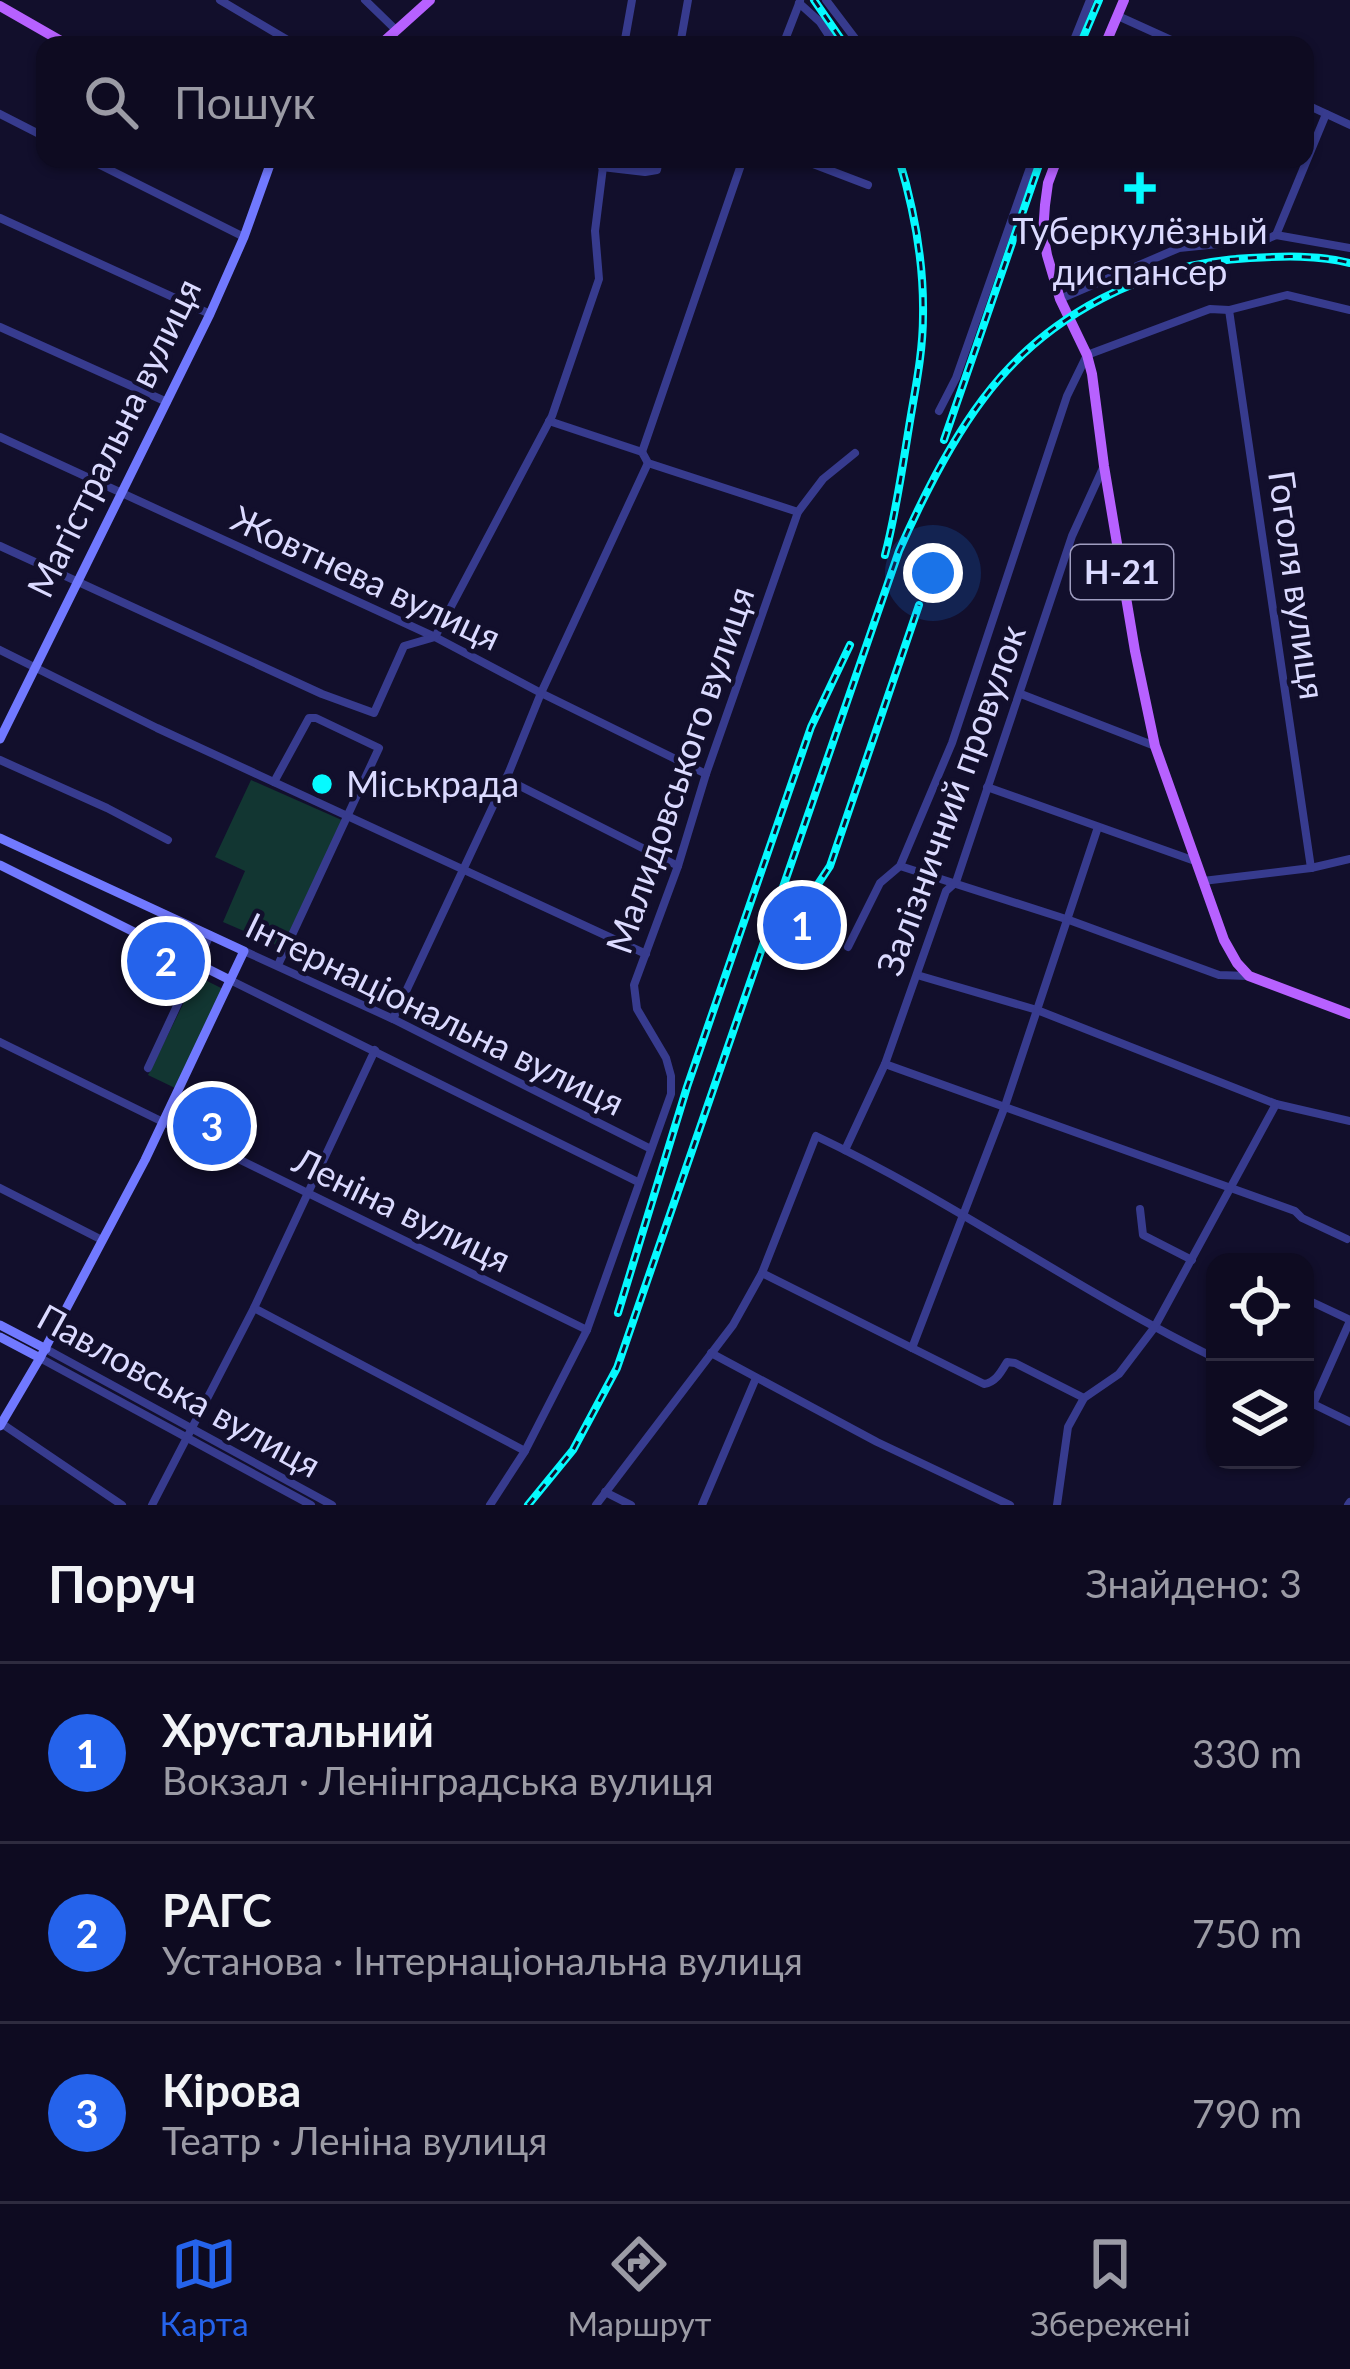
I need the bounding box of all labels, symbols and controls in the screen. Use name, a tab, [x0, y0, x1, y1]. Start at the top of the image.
search box	[36, 36, 1314, 168]
icon: search	[78, 69, 144, 135]
text: Пошук	[174, 75, 315, 129]
marker: Туберкулёзный диспансер	[1124, 172, 1156, 204]
place label: Туберкулёзный диспансер	[1012, 208, 1268, 293]
street label: Магістральна вулиця	[17, 271, 209, 604]
street label: Гоголя вулиця	[1260, 467, 1336, 702]
street label: Жовтнева вулиця	[225, 495, 508, 659]
your location	[903, 543, 963, 603]
road number: Н-21	[1071, 545, 1173, 599]
street label: Малидовського вулиця	[596, 581, 762, 959]
street label: Залізничний провулок	[866, 618, 1034, 981]
place label: Міськрада	[346, 761, 519, 805]
marker: Міськрада	[309, 771, 335, 797]
pin: 1	[763, 880, 841, 970]
street label: Інтернаціональна вулиця	[239, 902, 632, 1124]
pin: 2	[127, 916, 205, 1006]
pin: 3	[173, 1081, 251, 1171]
street label: Леніна вулиця	[286, 1137, 518, 1281]
map controls	[1206, 1253, 1314, 1469]
button: locate	[1206, 1253, 1314, 1361]
street label: Павловська вулиця	[30, 1294, 329, 1486]
button: layers	[1206, 1361, 1314, 1469]
text: Поруч	[48, 1553, 197, 1614]
text: Знайдено: 3	[1085, 1560, 1302, 1606]
text: Хрустальний	[162, 1703, 434, 1757]
text: 1	[76, 1730, 98, 1776]
text: 330 m	[1192, 1730, 1302, 1776]
text: Вокзал · Ленінградська вулиця	[162, 1757, 714, 1803]
text: РАГС	[162, 1883, 272, 1937]
text: 2	[76, 1910, 98, 1956]
text: 750 m	[1192, 1910, 1302, 1956]
text: Установа · Інтернаціональна вулиця	[162, 1937, 803, 1983]
text: Кірова	[162, 2063, 301, 2117]
text: 3	[76, 2090, 98, 2136]
text: 790 m	[1192, 2090, 1302, 2136]
text: Театр · Леніна вулиця	[162, 2117, 548, 2163]
tab: Карта	[159, 2231, 249, 2343]
tab: Маршрут	[567, 2231, 711, 2343]
tab: Збережені	[1030, 2231, 1191, 2343]

